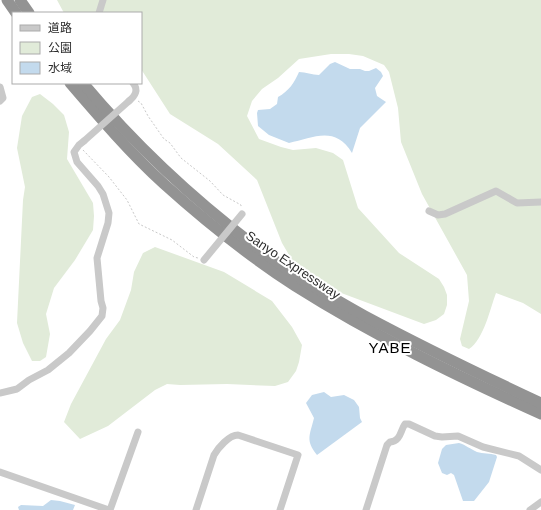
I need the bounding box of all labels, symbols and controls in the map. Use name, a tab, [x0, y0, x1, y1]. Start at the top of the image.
legend	[12, 12, 142, 84]
text: 道路	[48, 21, 72, 35]
text: 公園	[48, 41, 72, 55]
text: 水域	[48, 61, 72, 75]
street label: Sanyo Expressway	[243, 228, 343, 302]
district label: YABE	[369, 339, 411, 356]

